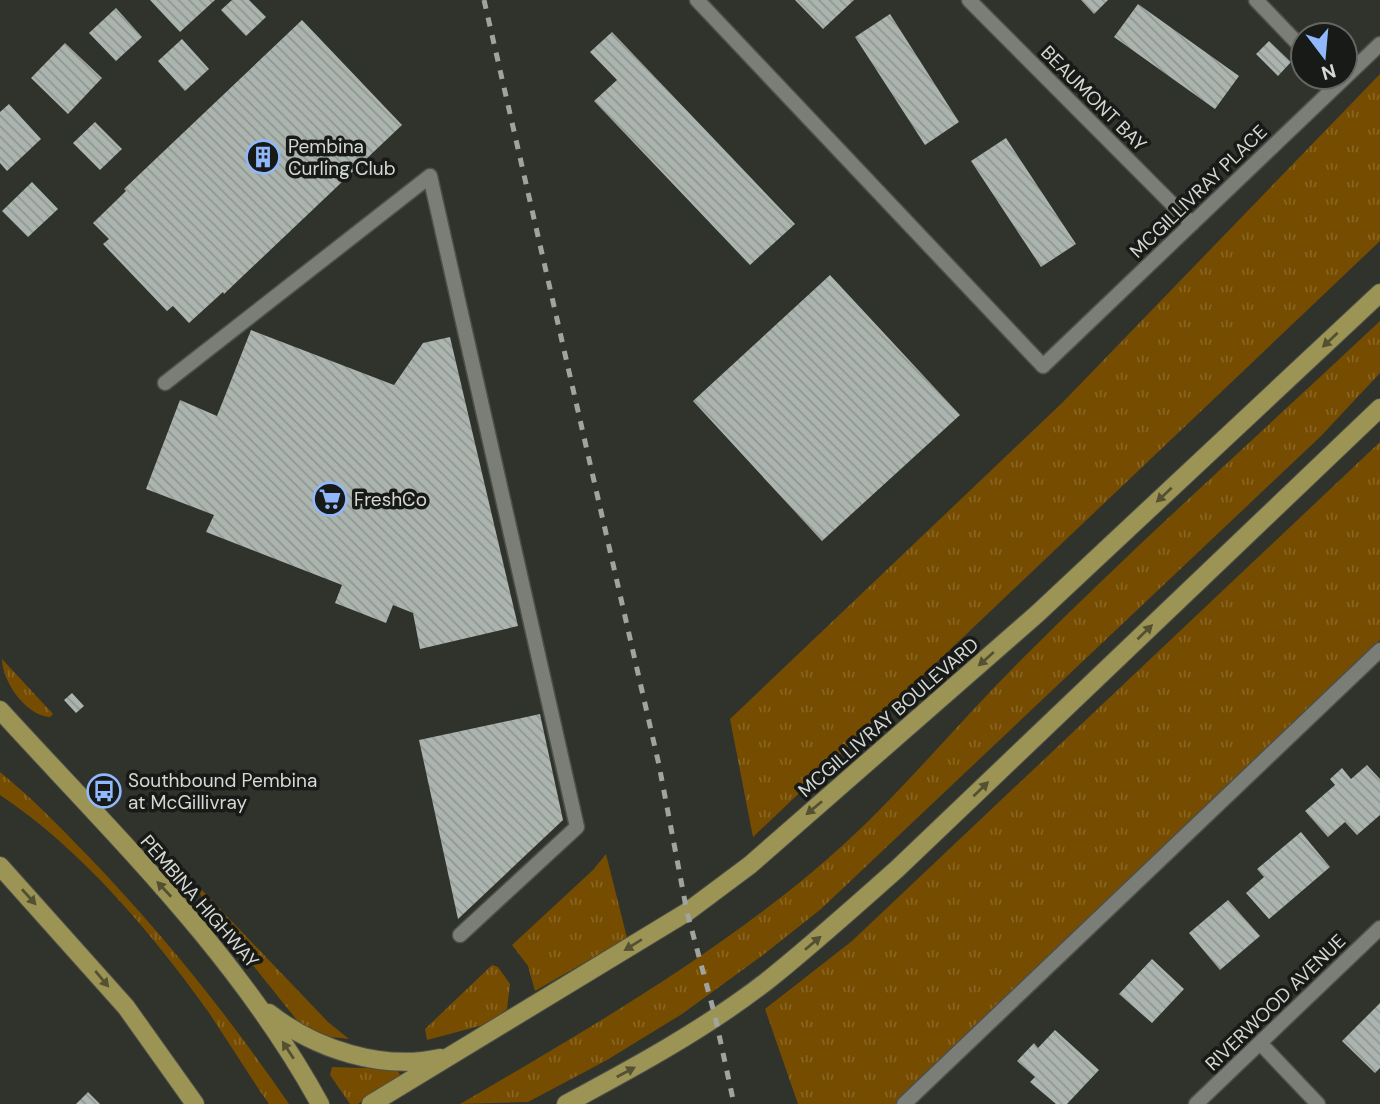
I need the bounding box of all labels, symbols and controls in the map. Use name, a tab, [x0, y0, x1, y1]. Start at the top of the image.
north arrow	[1289, 21, 1359, 91]
street label: BEAUMONT BAY	[1035, 40, 1152, 157]
text: N	[1318, 58, 1339, 86]
street label: MCGILLIVRAY PLACE	[1124, 119, 1272, 263]
place label: Pembina Curling Club	[288, 134, 396, 181]
building icon: Pembina Curling Club	[244, 138, 282, 176]
one-way arrow	[1322, 331, 1339, 347]
supermarket icon: FreshCo	[311, 480, 349, 518]
place label: FreshCo	[354, 487, 427, 512]
one-way arrow	[1155, 487, 1173, 503]
one-way arrow	[1136, 625, 1153, 641]
street label: MCGILLIVRAY BOULEVARD	[793, 632, 984, 803]
one-way arrow	[978, 651, 995, 667]
place label: Southbound Pembina at McGillivray	[128, 768, 317, 815]
bus stop icon: Southbound Pembina at McGillivray	[85, 772, 123, 810]
one-way arrow	[972, 782, 989, 798]
one-way arrow	[806, 800, 823, 815]
street label: PEMBINA HIGHWAY	[135, 830, 264, 973]
one-way arrow	[156, 881, 172, 898]
one-way arrow	[20, 888, 36, 905]
street label: RIVERWOOD AVENUE	[1200, 929, 1351, 1076]
one-way arrow	[803, 935, 821, 950]
one-way arrow	[624, 939, 643, 952]
one-way arrow	[95, 970, 110, 988]
one-way arrow	[282, 1041, 295, 1060]
one-way arrow	[616, 1066, 636, 1078]

